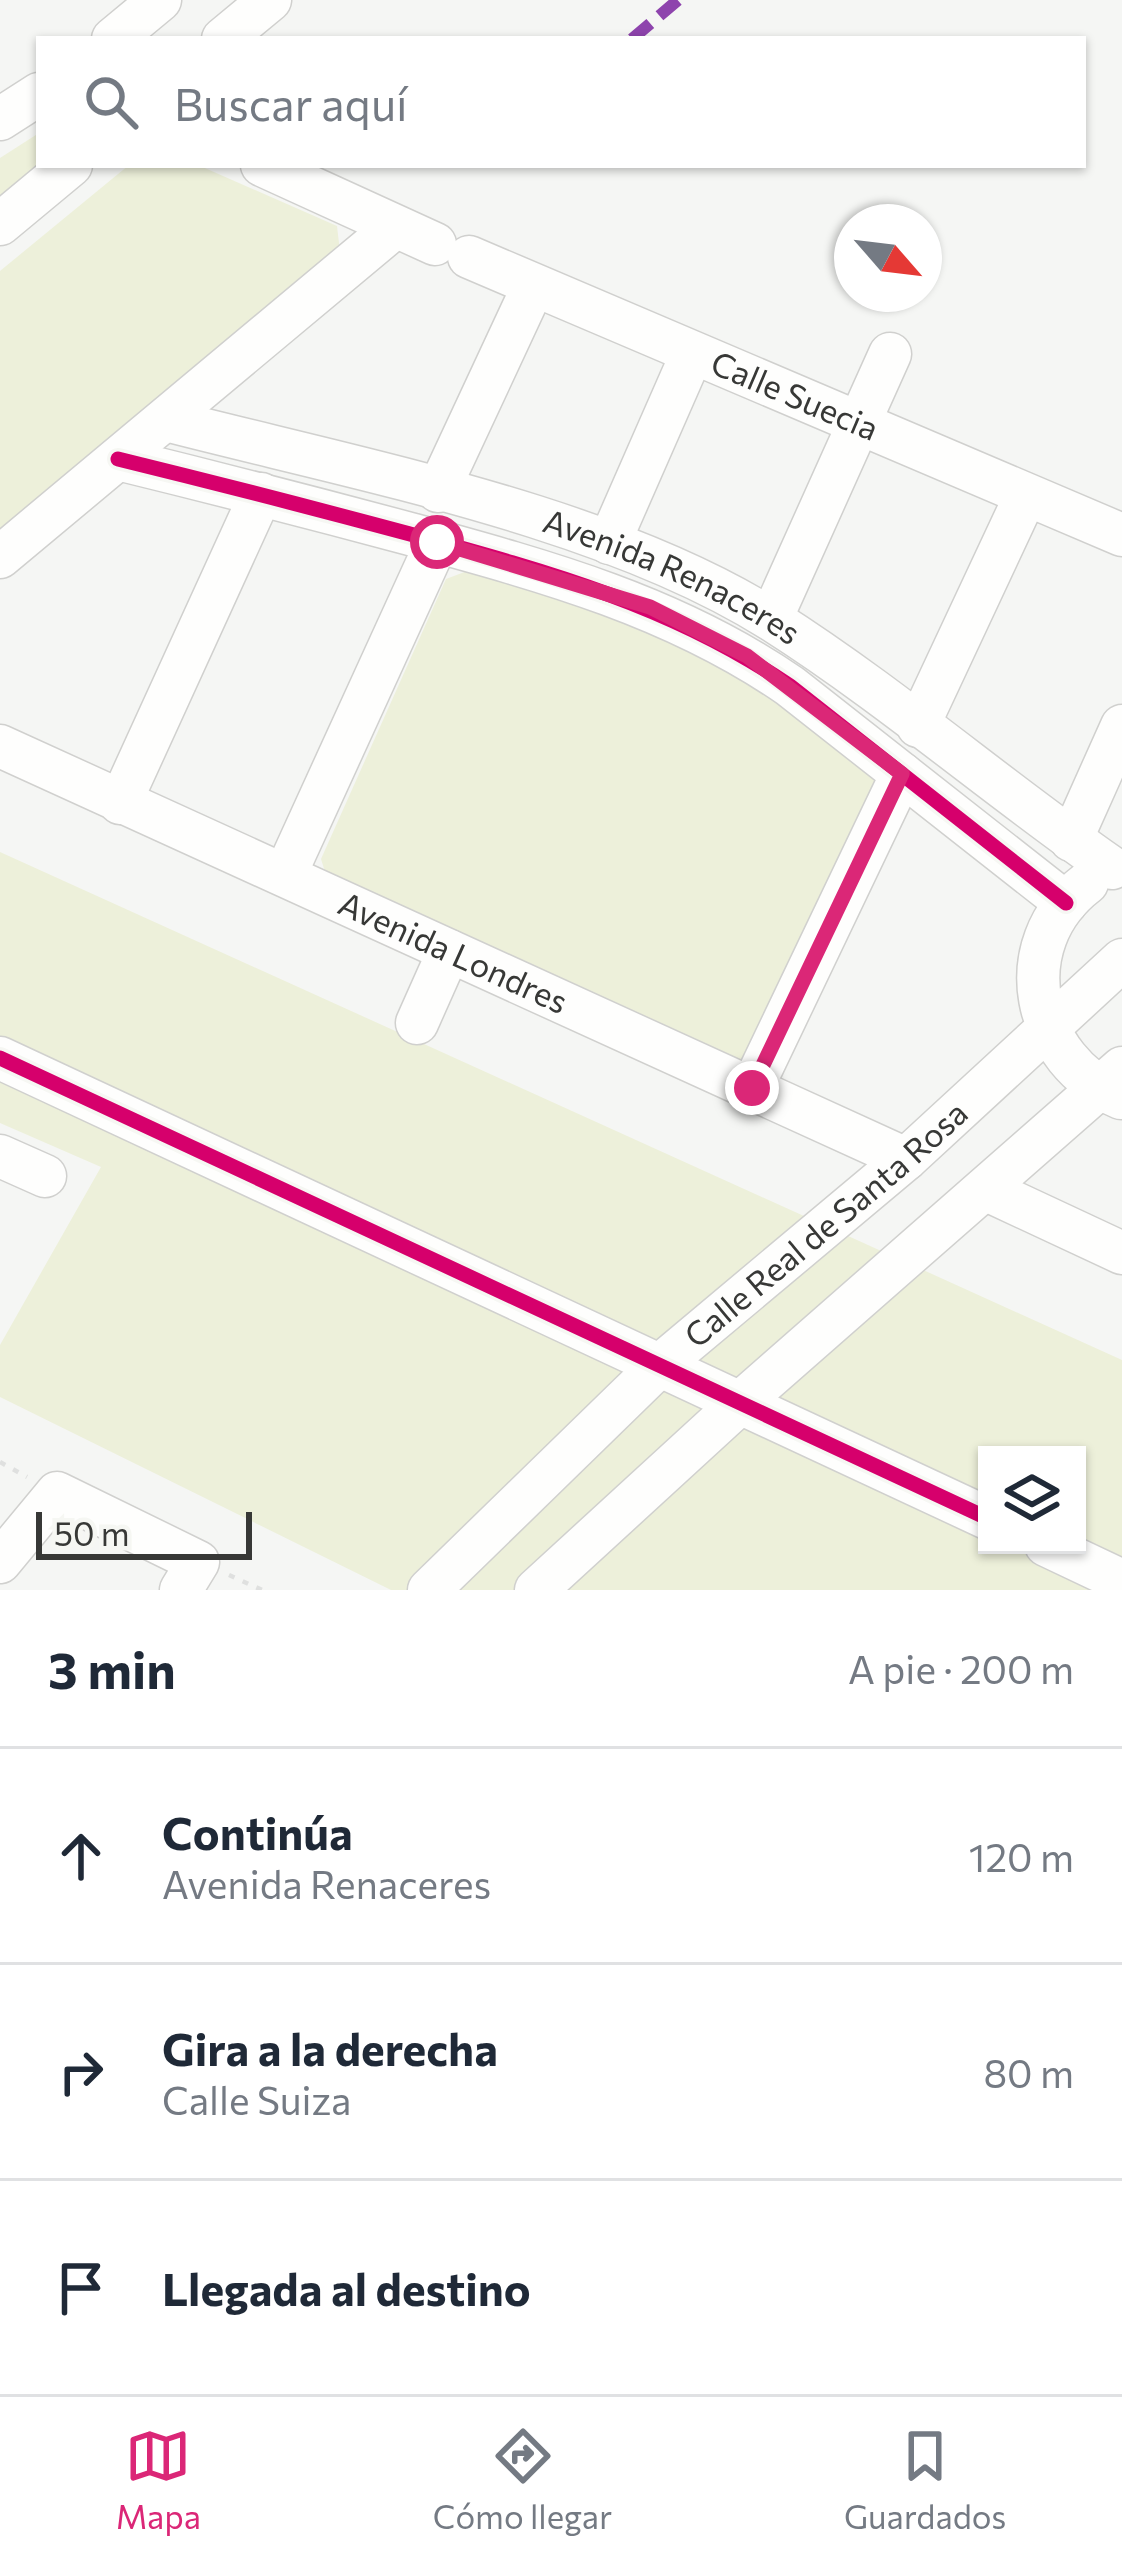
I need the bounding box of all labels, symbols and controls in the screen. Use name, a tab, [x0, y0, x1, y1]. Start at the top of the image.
search box	[36, 36, 1086, 168]
icon: search	[78, 69, 144, 135]
text: Buscar aquí	[174, 75, 408, 130]
north arrow	[834, 204, 942, 312]
street label: Calle Suecia	[706, 341, 885, 448]
street label: Avenida Renaceres	[539, 499, 809, 652]
route start	[410, 515, 464, 569]
street label: Avenida Londres	[333, 881, 575, 1021]
route end	[725, 1061, 779, 1115]
street label: Calle Real de Santa Rosa	[675, 1091, 975, 1355]
map controls	[978, 1446, 1086, 1554]
button: layers	[978, 1446, 1086, 1554]
scale bar	[36, 1506, 252, 1559]
text: 50 m	[54, 1512, 130, 1553]
text: 3 min	[48, 1637, 176, 1700]
text: A pie · 200 m	[848, 1644, 1074, 1692]
text: Continúa	[162, 1804, 353, 1859]
icon: ahead	[48, 1823, 114, 1889]
text: 120 m	[969, 1832, 1074, 1880]
text: Avenida Renaceres	[162, 1859, 491, 1907]
text: Gira a la derecha	[162, 2020, 498, 2075]
icon: right	[48, 2039, 114, 2105]
text: 80 m	[983, 2048, 1074, 2096]
text: Calle Suiza	[162, 2075, 351, 2123]
icon: arrive	[48, 2255, 114, 2321]
text: Llegada al destino	[162, 2260, 531, 2315]
tab: Mapa	[116, 2423, 201, 2536]
tab: Cómo llegar	[433, 2423, 612, 2536]
tab: Guardados	[844, 2423, 1006, 2536]

